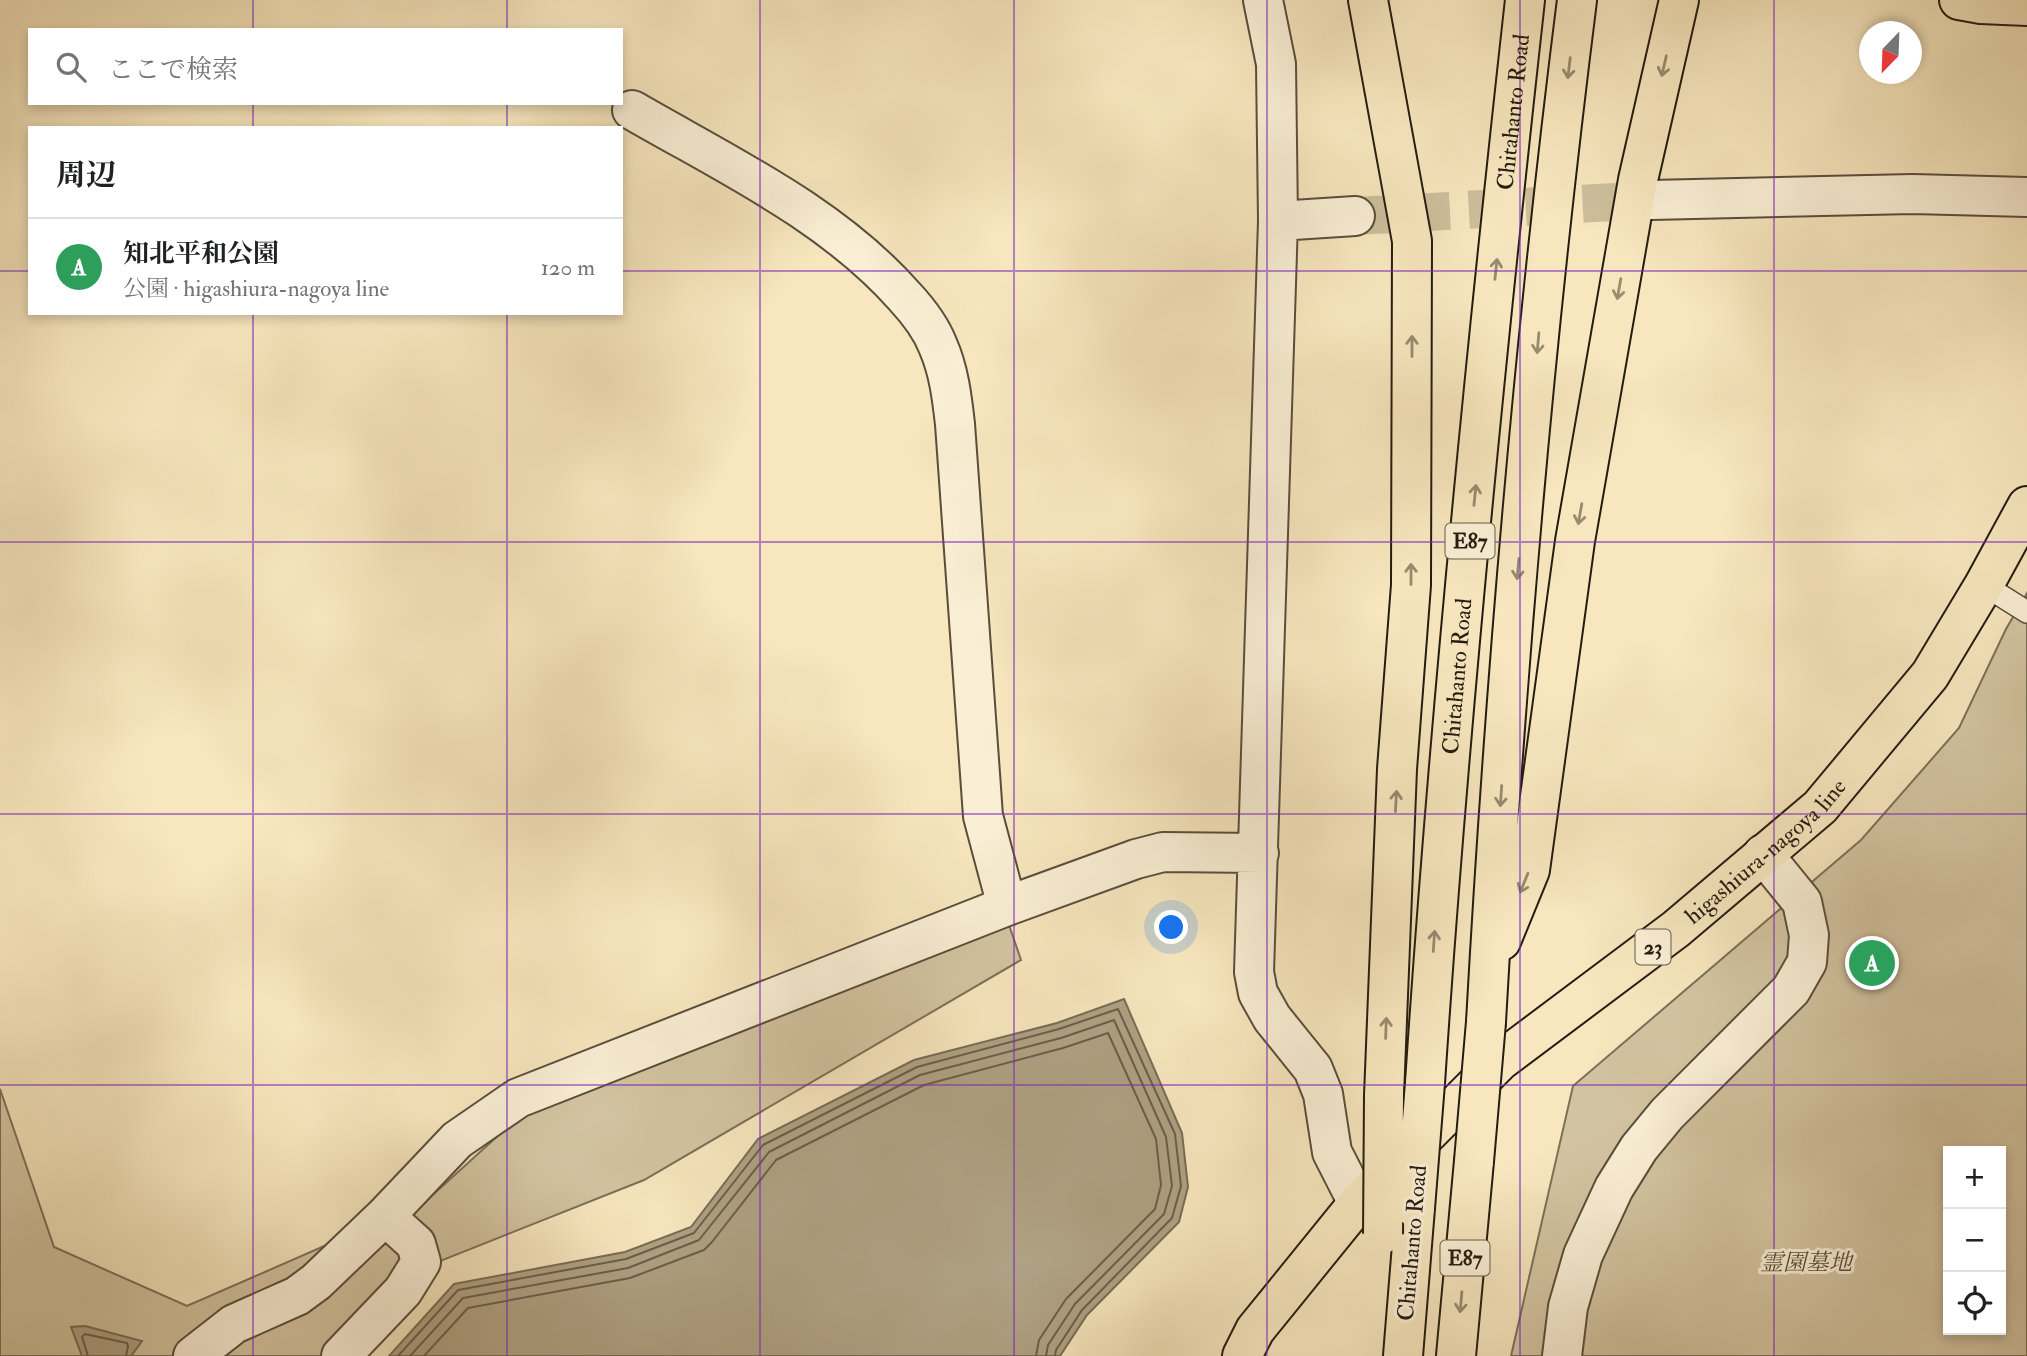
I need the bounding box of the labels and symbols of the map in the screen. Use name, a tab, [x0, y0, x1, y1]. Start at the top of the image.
north arrow	[1859, 21, 1922, 84]
street label: Chitahanto Road	[1490, 33, 1536, 191]
one-way arrow	[1657, 55, 1670, 77]
one-way arrow	[1562, 56, 1575, 79]
one-way arrow	[1489, 258, 1502, 280]
one-way arrow	[1612, 277, 1625, 300]
one-way arrow	[1531, 331, 1544, 353]
one-way arrow	[1405, 335, 1419, 358]
one-way arrow	[1469, 484, 1482, 507]
one-way arrow	[1573, 502, 1586, 524]
road number: E87	[1446, 524, 1494, 558]
one-way arrow	[1511, 557, 1524, 580]
one-way arrow	[1404, 562, 1418, 585]
street label: Chitahanto Road	[1435, 597, 1478, 755]
street label: higashiura-nagoya line	[1678, 772, 1852, 930]
one-way arrow	[1494, 784, 1507, 807]
one-way arrow	[1389, 789, 1402, 812]
one-way arrow	[1517, 872, 1530, 894]
your location	[1154, 910, 1188, 944]
one-way arrow	[1428, 930, 1441, 953]
road number: 23	[1636, 930, 1670, 964]
pin: A	[1849, 937, 1895, 989]
one-way arrow	[1380, 1017, 1393, 1040]
street label: Chitahanto Road	[1391, 1164, 1433, 1322]
road number: E87	[1440, 1240, 1490, 1276]
park label: 霊園墓地	[1760, 1248, 1855, 1277]
one-way arrow	[1454, 1290, 1467, 1313]

